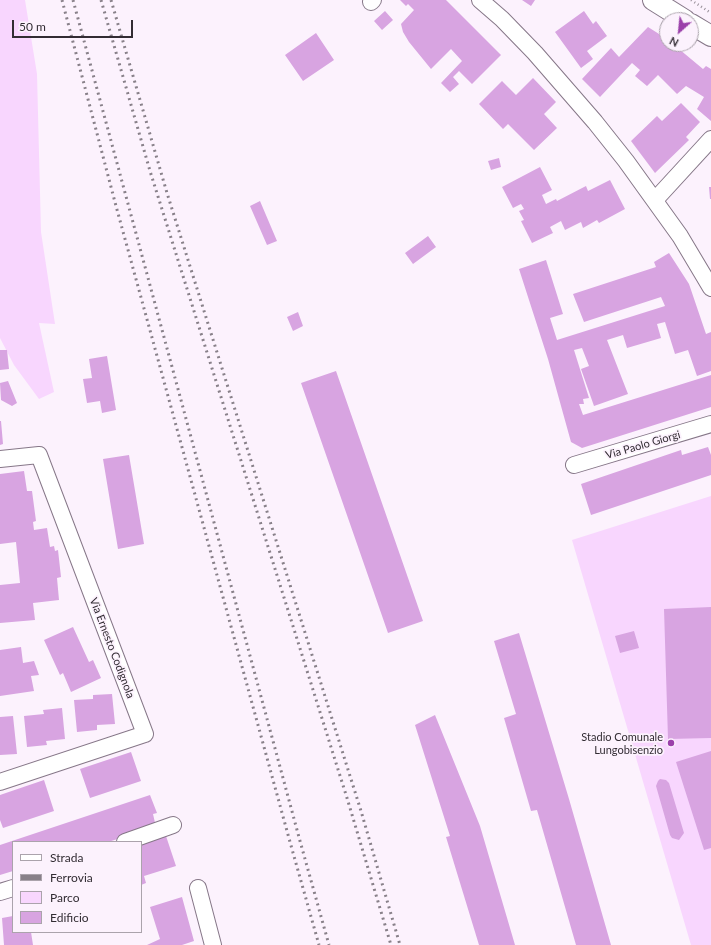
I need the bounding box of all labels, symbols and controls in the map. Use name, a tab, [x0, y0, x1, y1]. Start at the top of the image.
scale bar	[14, 12, 135, 38]
north arrow	[659, 12, 699, 52]
text: 50 m	[19, 19, 46, 34]
text: N	[667, 35, 681, 50]
street label: Via Paolo Giorgi	[604, 428, 682, 462]
street label: Via Ernesto Codignola	[87, 596, 137, 700]
place label: Stadio Comunale Lungobisenzio	[581, 730, 663, 756]
marker: Stadio Comunale Lungobisenzio	[666, 738, 676, 748]
legend	[12, 841, 142, 933]
text: Strada	[50, 850, 83, 865]
text: Ferrovia	[50, 870, 93, 885]
text: Parco	[50, 890, 80, 905]
text: Edificio	[50, 910, 89, 925]

